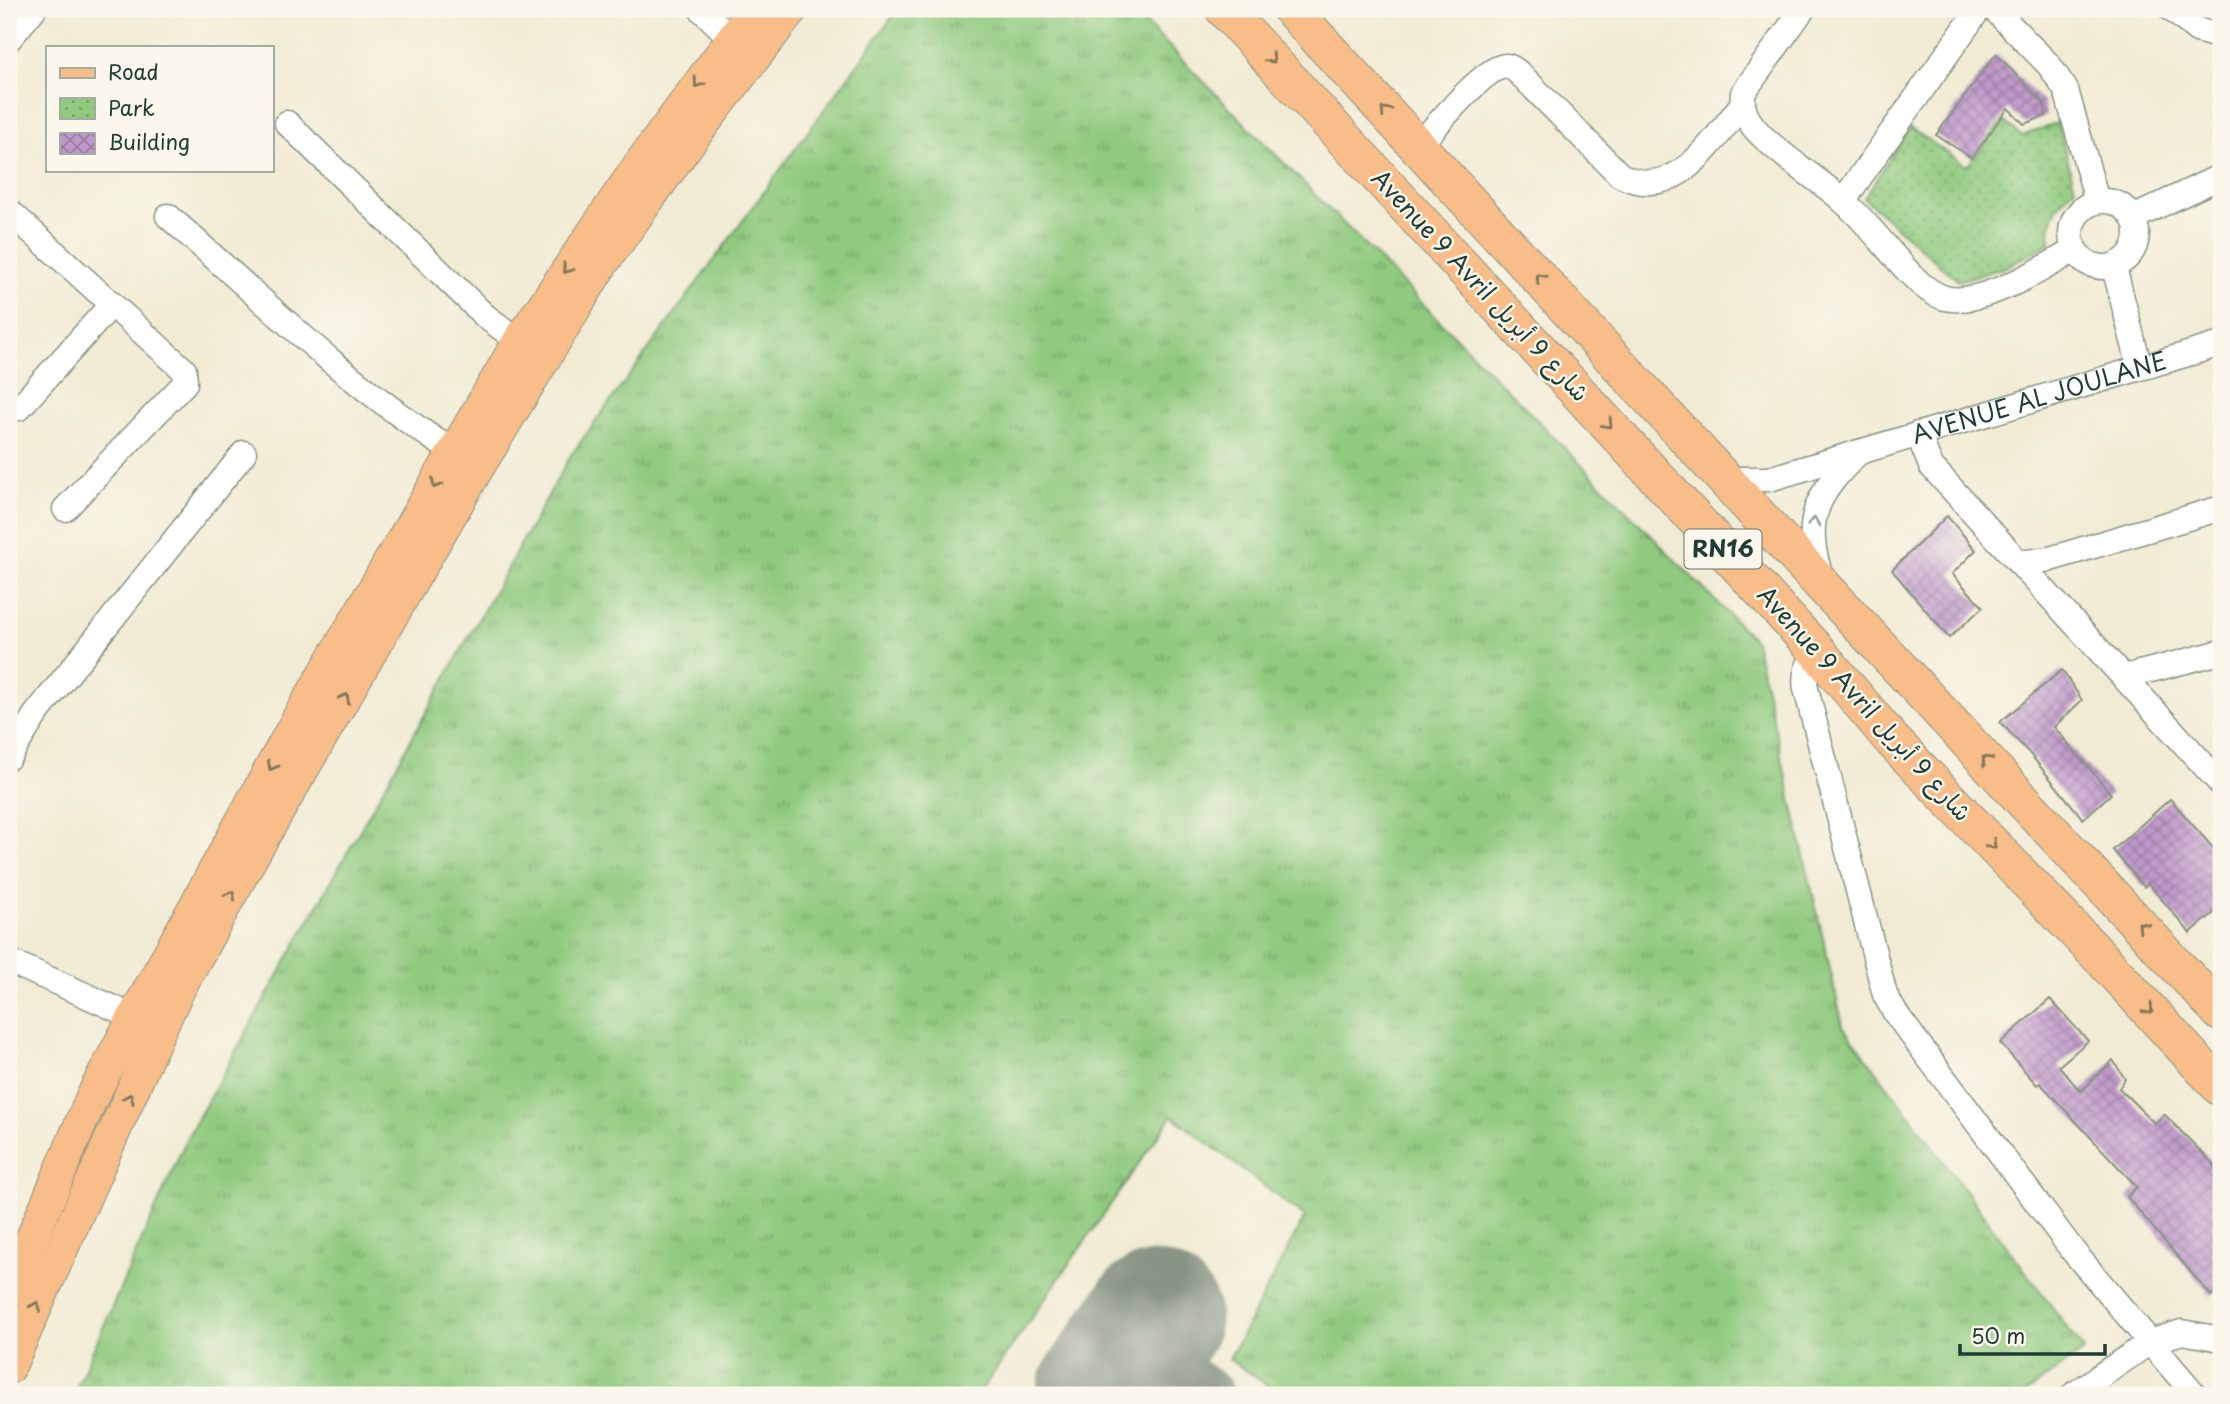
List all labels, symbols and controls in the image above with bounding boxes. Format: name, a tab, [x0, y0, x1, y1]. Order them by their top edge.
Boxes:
legend	[46, 46, 273, 172]
one-way arrow	[1262, 51, 1275, 64]
text: Road	[108, 55, 159, 87]
one-way arrow	[694, 75, 706, 88]
text: Park	[108, 91, 155, 123]
one-way arrow	[1381, 106, 1394, 119]
text: Building	[108, 125, 190, 157]
street label: Avenue 9 Avril شارع 9 أبريل	[1363, 161, 1599, 409]
one-way arrow	[563, 261, 575, 274]
one-way arrow	[1536, 273, 1548, 286]
street label: AVENUE AL JOULANE	[1907, 341, 2171, 451]
one-way arrow	[1599, 416, 1612, 429]
one-way arrow	[431, 476, 444, 489]
one-way arrow	[1806, 516, 1821, 528]
road number: RN16	[1684, 530, 1762, 568]
street label: Avenue 9 Avril شارع 9 أبريل	[1749, 577, 1981, 829]
one-way arrow	[337, 693, 350, 705]
one-way arrow	[1982, 755, 1995, 768]
one-way arrow	[267, 758, 281, 771]
one-way arrow	[1984, 837, 1997, 850]
one-way arrow	[223, 890, 236, 902]
one-way arrow	[2138, 921, 2150, 934]
one-way arrow	[2141, 1002, 2154, 1015]
one-way arrow	[121, 1093, 135, 1105]
one-way arrow	[28, 1301, 42, 1313]
scale bar	[1960, 1313, 2106, 1357]
text: 50 m	[1971, 1319, 2025, 1351]

